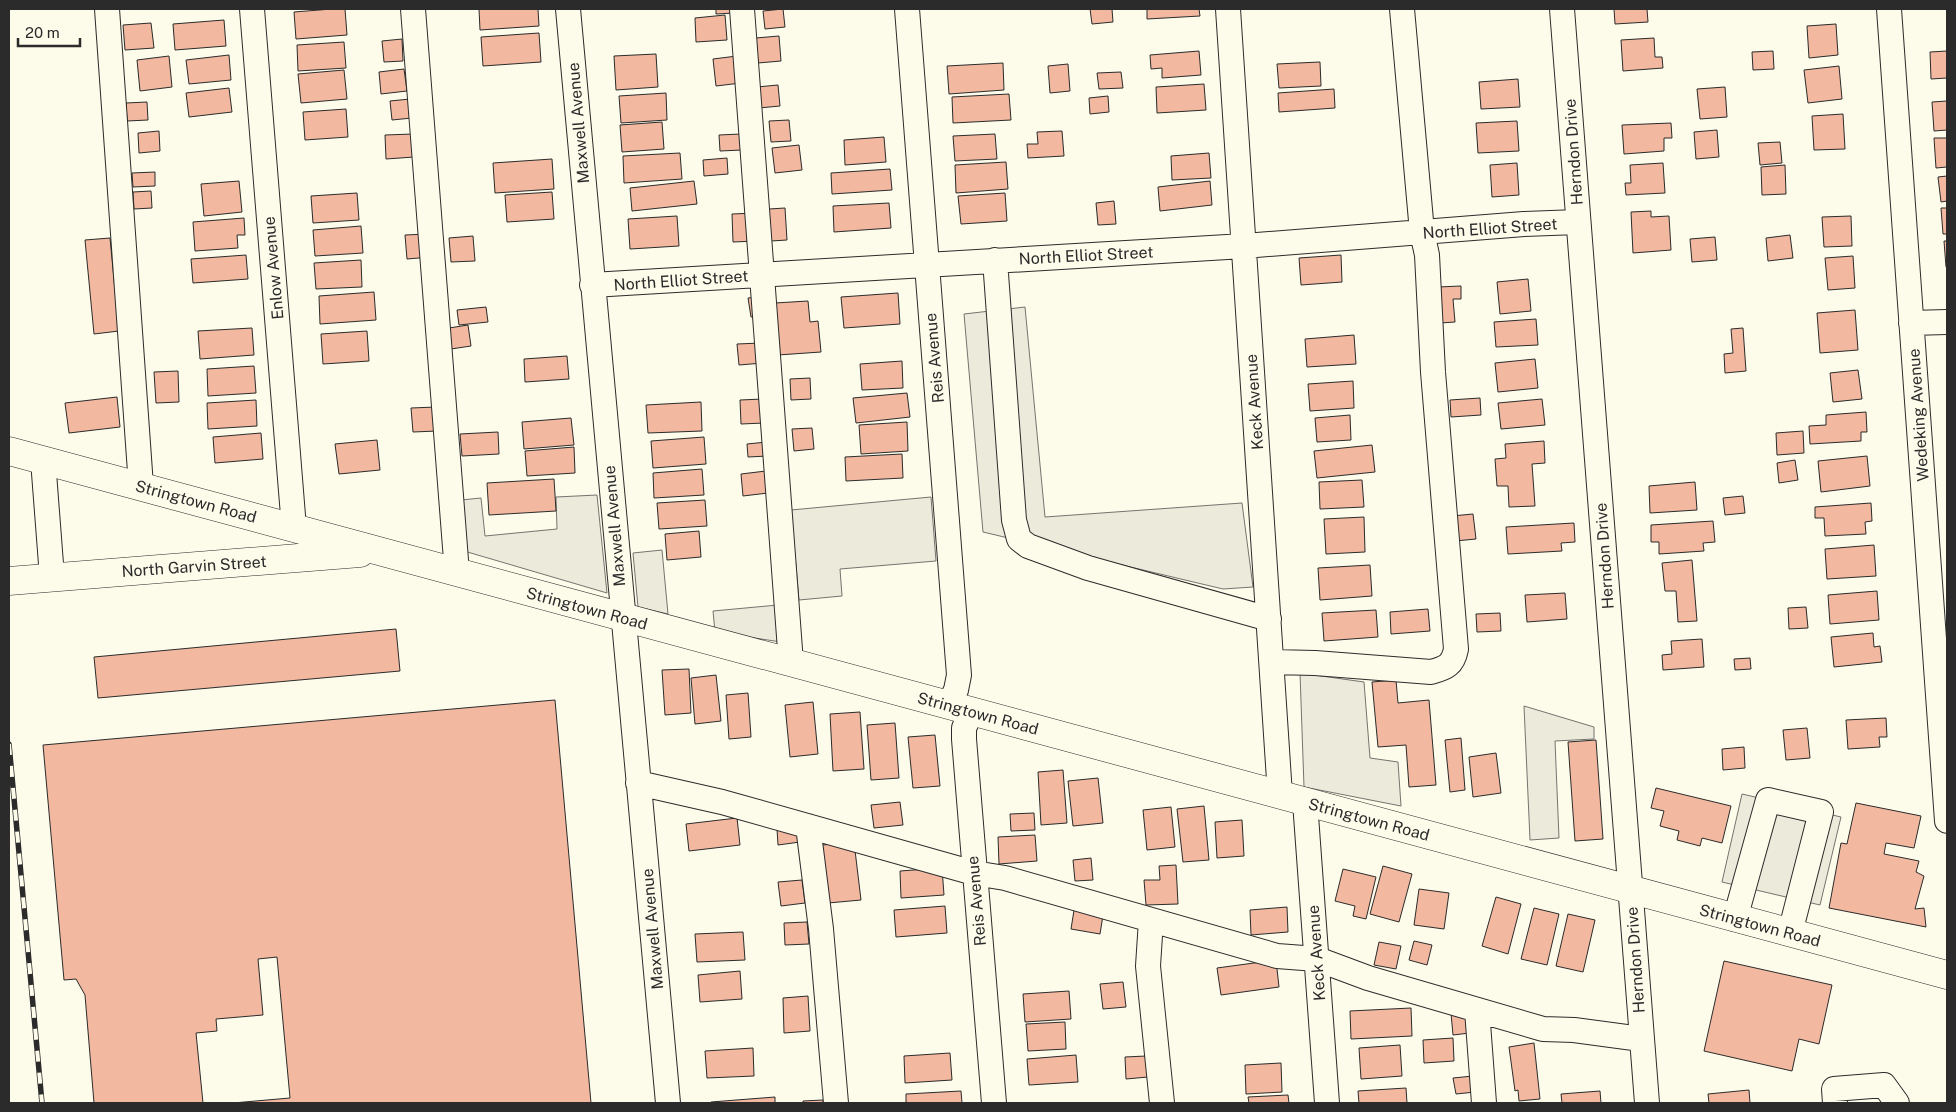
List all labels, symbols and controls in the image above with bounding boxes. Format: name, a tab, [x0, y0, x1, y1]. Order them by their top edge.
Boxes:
scale bar	[18, 15, 80, 47]
text: 20 m	[25, 24, 60, 41]
street label: Maxwell Avenue	[564, 62, 593, 184]
street label: Herndon Drive	[1560, 98, 1587, 206]
street label: North Elliot Street	[1422, 214, 1558, 243]
street label: Enlow Avenue	[260, 216, 287, 320]
street label: North Elliot Street	[1018, 242, 1154, 269]
street label: North Elliot Street	[613, 266, 749, 295]
street label: Reis Avenue	[921, 312, 948, 404]
street label: Wedeking Avenue	[1904, 348, 1933, 482]
street label: Keck Avenue	[1242, 353, 1267, 450]
street label: Maxwell Avenue	[600, 465, 629, 587]
street label: Stringtown Road	[133, 476, 259, 527]
street label: Herndon Drive	[1591, 502, 1618, 610]
street label: North Garvin Street	[121, 552, 267, 581]
street label: Stringtown Road	[524, 583, 650, 634]
street label: Stringtown Road	[915, 688, 1041, 739]
street label: Stringtown Road	[1306, 794, 1432, 845]
street label: Reis Avenue	[963, 855, 990, 947]
street label: Maxwell Avenue	[638, 868, 667, 990]
street label: Stringtown Road	[1697, 900, 1823, 951]
street label: Keck Avenue	[1304, 904, 1329, 1001]
street label: Herndon Drive	[1622, 906, 1649, 1014]

